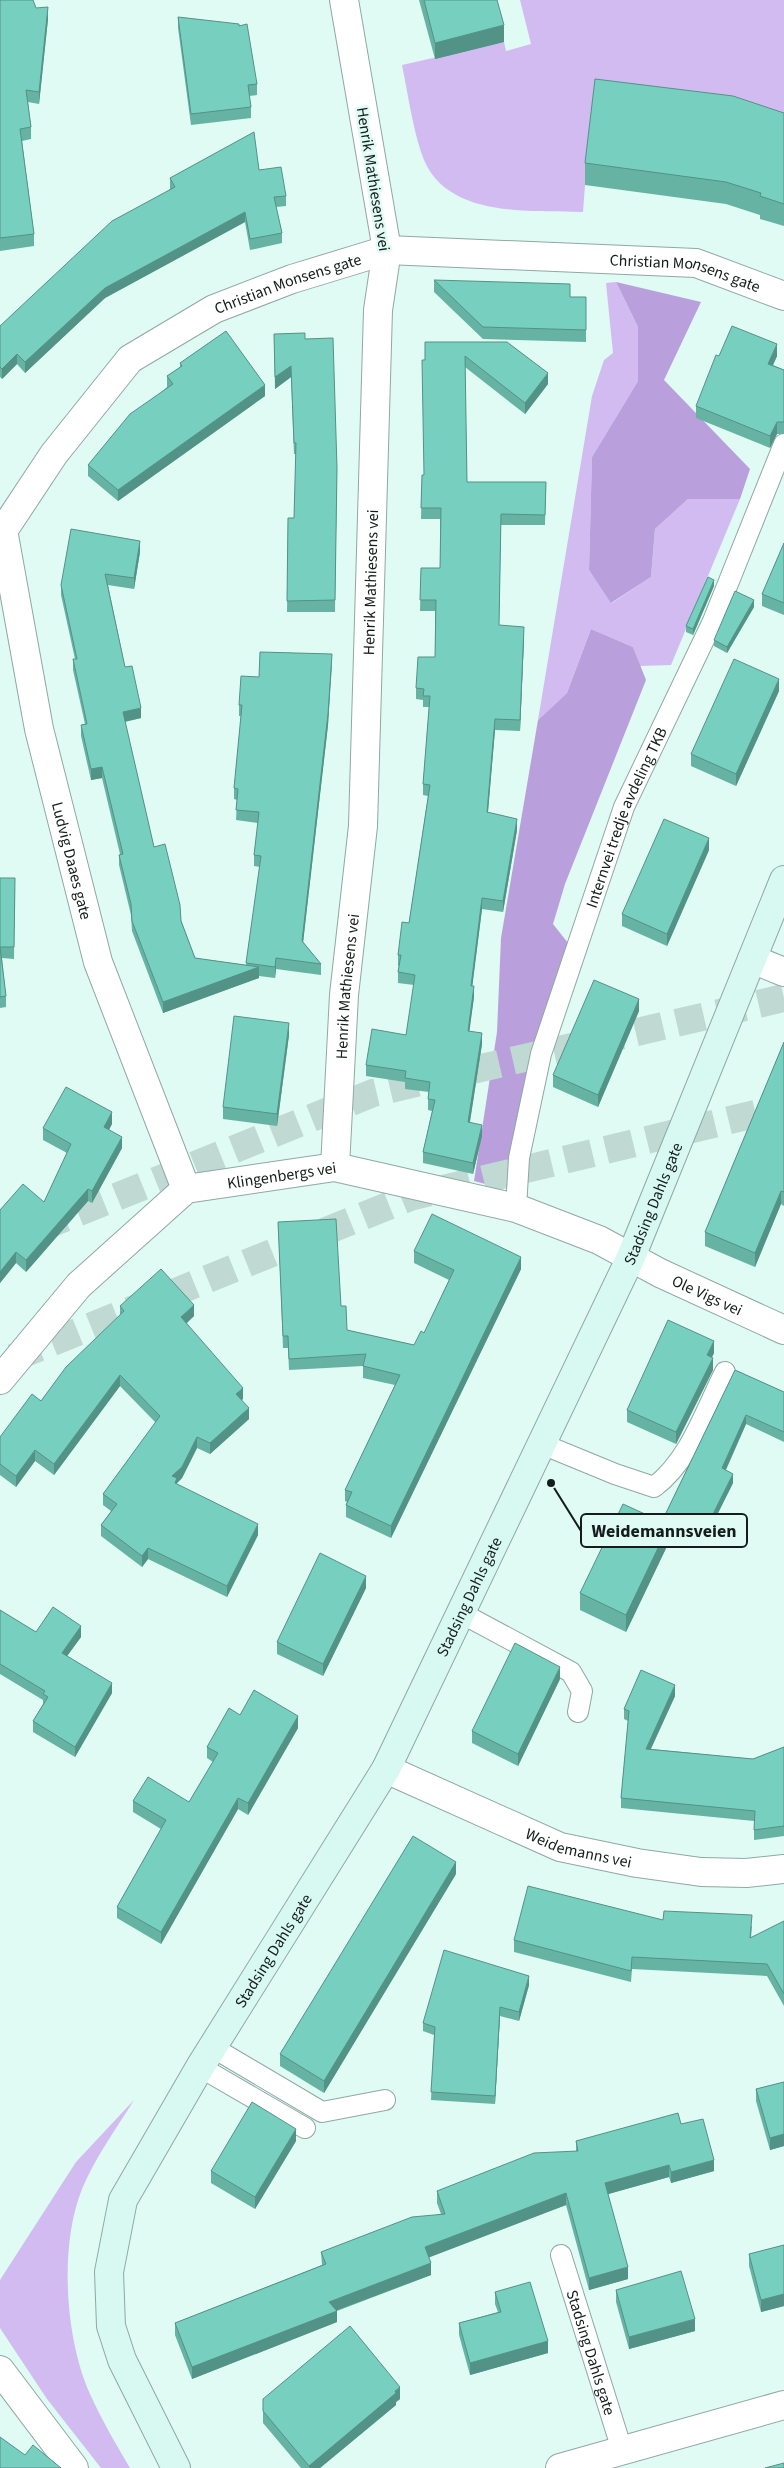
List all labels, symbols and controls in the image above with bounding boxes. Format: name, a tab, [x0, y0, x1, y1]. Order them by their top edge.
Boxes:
street label: Henrik Mathiesens vei	[351, 105, 395, 253]
street label: Christian Monsens gate	[211, 249, 364, 320]
street label: Christian Monsens gate	[609, 249, 763, 298]
street label: Henrik Mathiesens vei	[358, 509, 384, 656]
street label: Internvei tredje avdeling TKB	[581, 724, 673, 911]
street label: Ludvig Daaes gate	[46, 800, 97, 922]
street label: Henrik Mathiesens vei	[331, 913, 365, 1060]
street label: Stadsing Dahls gate	[619, 1139, 688, 1269]
street label: Klingenbergs vei	[226, 1157, 338, 1195]
street label: Ole Vigs vei	[668, 1270, 746, 1321]
callout: Weidemannsveien	[581, 1514, 747, 1547]
text: Weidemannsveien	[591, 1519, 737, 1544]
street label: Stadsing Dahls gate	[431, 1533, 508, 1661]
street label: Weidemanns vei	[522, 1823, 634, 1874]
street label: Stadsing Dahls gate	[230, 1890, 318, 2012]
street label: Stadsing Dahls gate	[561, 2287, 620, 2418]

